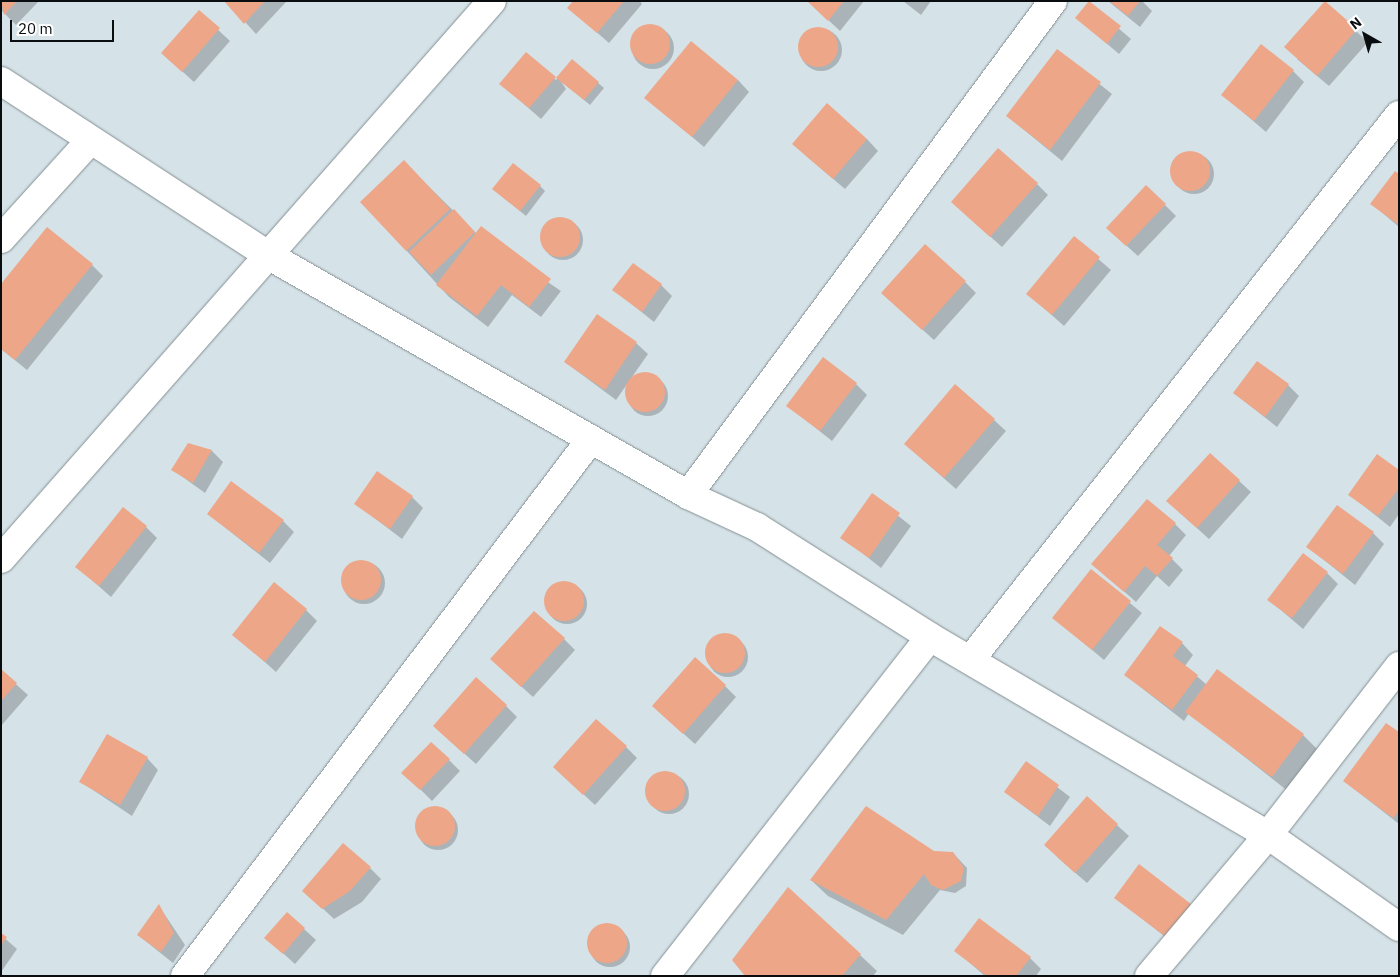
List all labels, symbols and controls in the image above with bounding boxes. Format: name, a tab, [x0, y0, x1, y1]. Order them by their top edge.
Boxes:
scale bar	[12, 10, 116, 42]
north arrow	[1340, 10, 1390, 60]
text: N	[1346, 13, 1365, 33]
text: 20 m	[18, 19, 53, 38]

